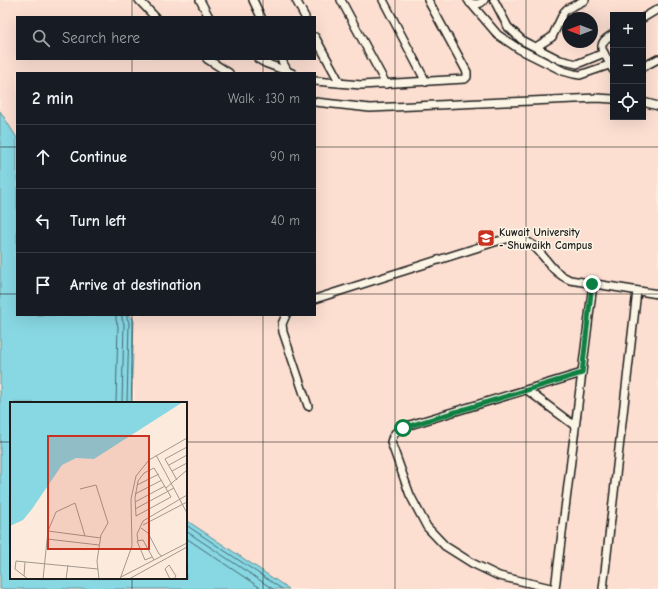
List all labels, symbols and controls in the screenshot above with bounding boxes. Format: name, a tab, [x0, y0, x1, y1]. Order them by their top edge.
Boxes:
north arrow	[562, 12, 598, 48]
map controls	[610, 12, 646, 120]
button: +	[610, 12, 646, 48]
search box	[16, 16, 316, 60]
icon: search	[30, 27, 52, 49]
text: Search here	[62, 29, 140, 47]
button: −	[610, 48, 646, 84]
button: locate	[610, 84, 646, 120]
text: 2 min	[32, 89, 73, 108]
text: Walk · 130 m	[228, 91, 300, 106]
icon: ahead	[32, 146, 54, 168]
text: Continue	[70, 148, 127, 166]
text: 90 m	[270, 149, 300, 164]
icon: left	[32, 210, 54, 232]
text: Turn left	[70, 212, 126, 230]
text: 40 m	[271, 213, 300, 228]
place label: Kuwait University - Shuwaikh Campus	[499, 226, 592, 252]
school or university icon: Kuwait University - Shuwaikh Campus	[476, 228, 496, 248]
icon: arrive	[32, 274, 54, 296]
route end	[583, 275, 601, 293]
text: Arrive at destination	[70, 276, 201, 294]
inset map	[10, 402, 187, 579]
route start	[394, 419, 412, 437]

